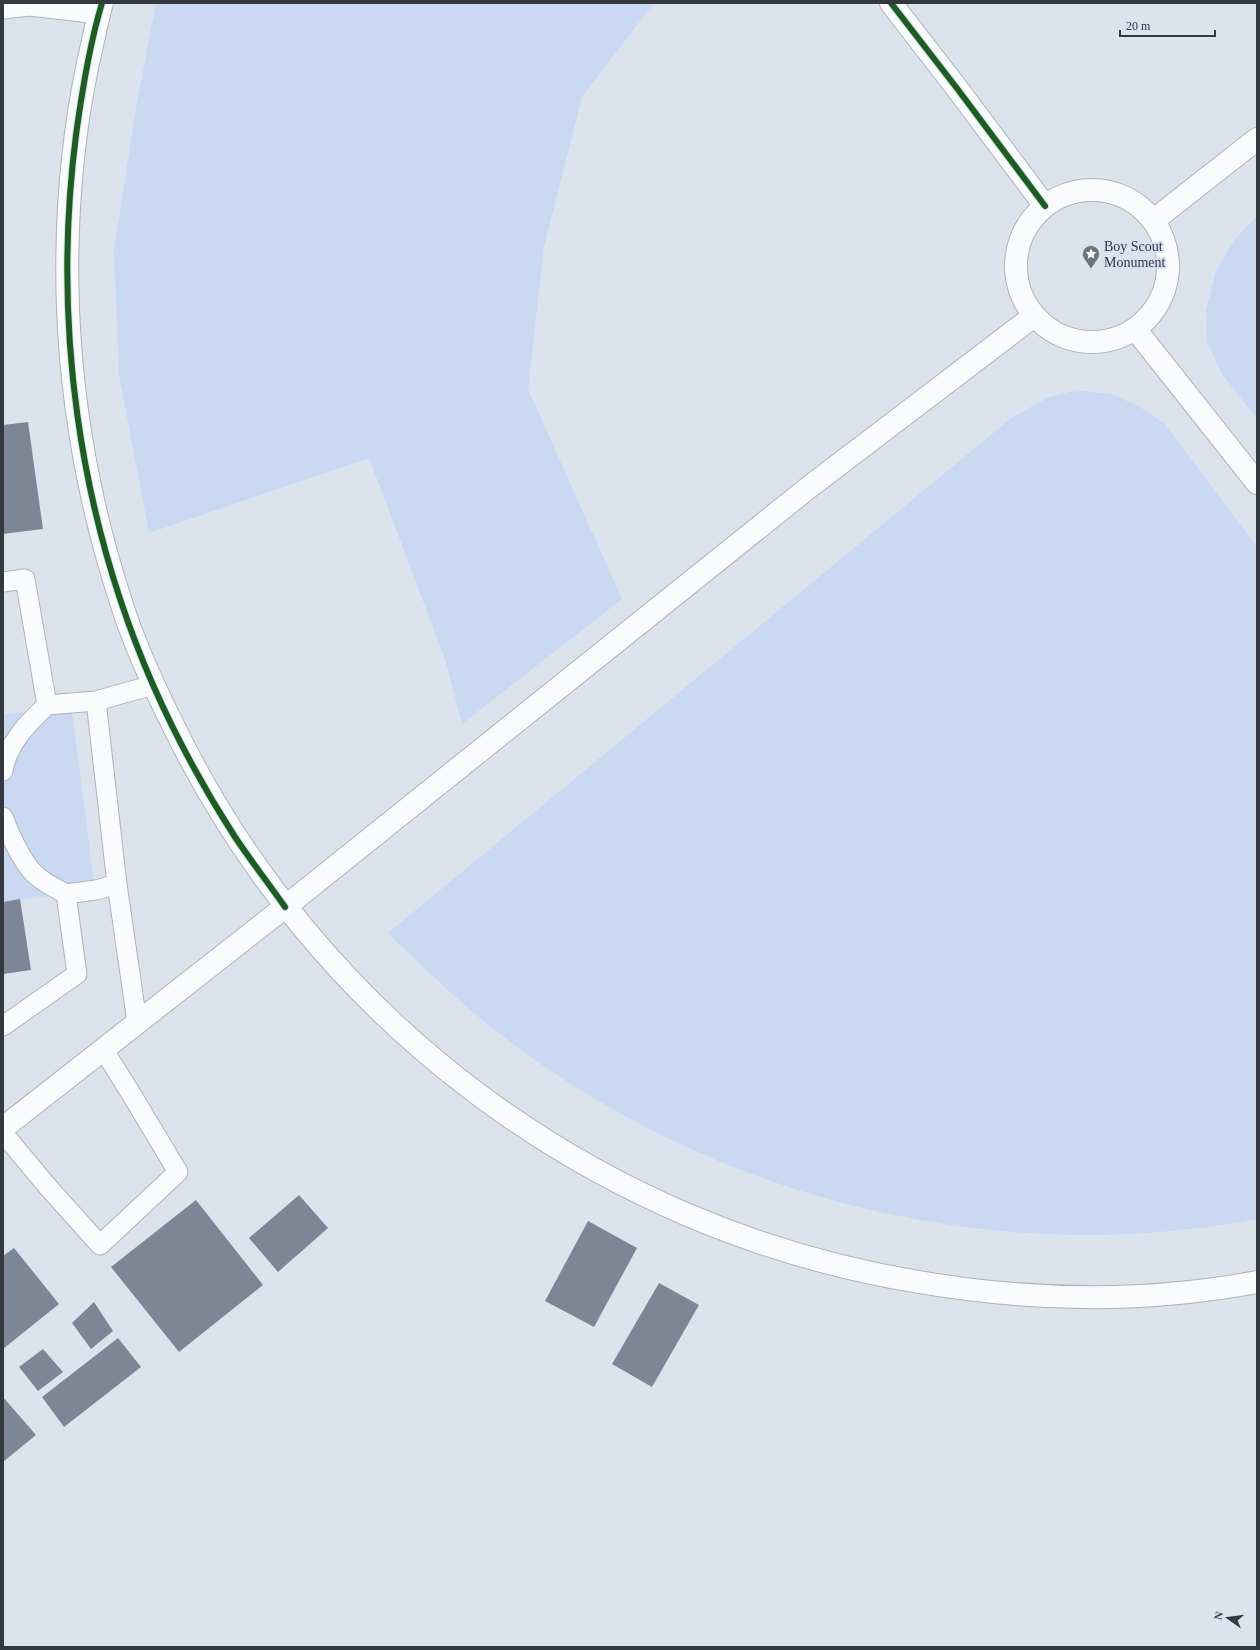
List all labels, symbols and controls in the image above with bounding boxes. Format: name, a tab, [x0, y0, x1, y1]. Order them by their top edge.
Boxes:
scale bar	[1120, 12, 1215, 38]
text: 20 m	[1126, 19, 1151, 33]
place label: Boy Scout Monument	[1104, 239, 1166, 270]
place icon: Boy Scout Monument	[1081, 244, 1101, 269]
north arrow	[1208, 1598, 1248, 1638]
text: N	[1212, 1610, 1225, 1621]

